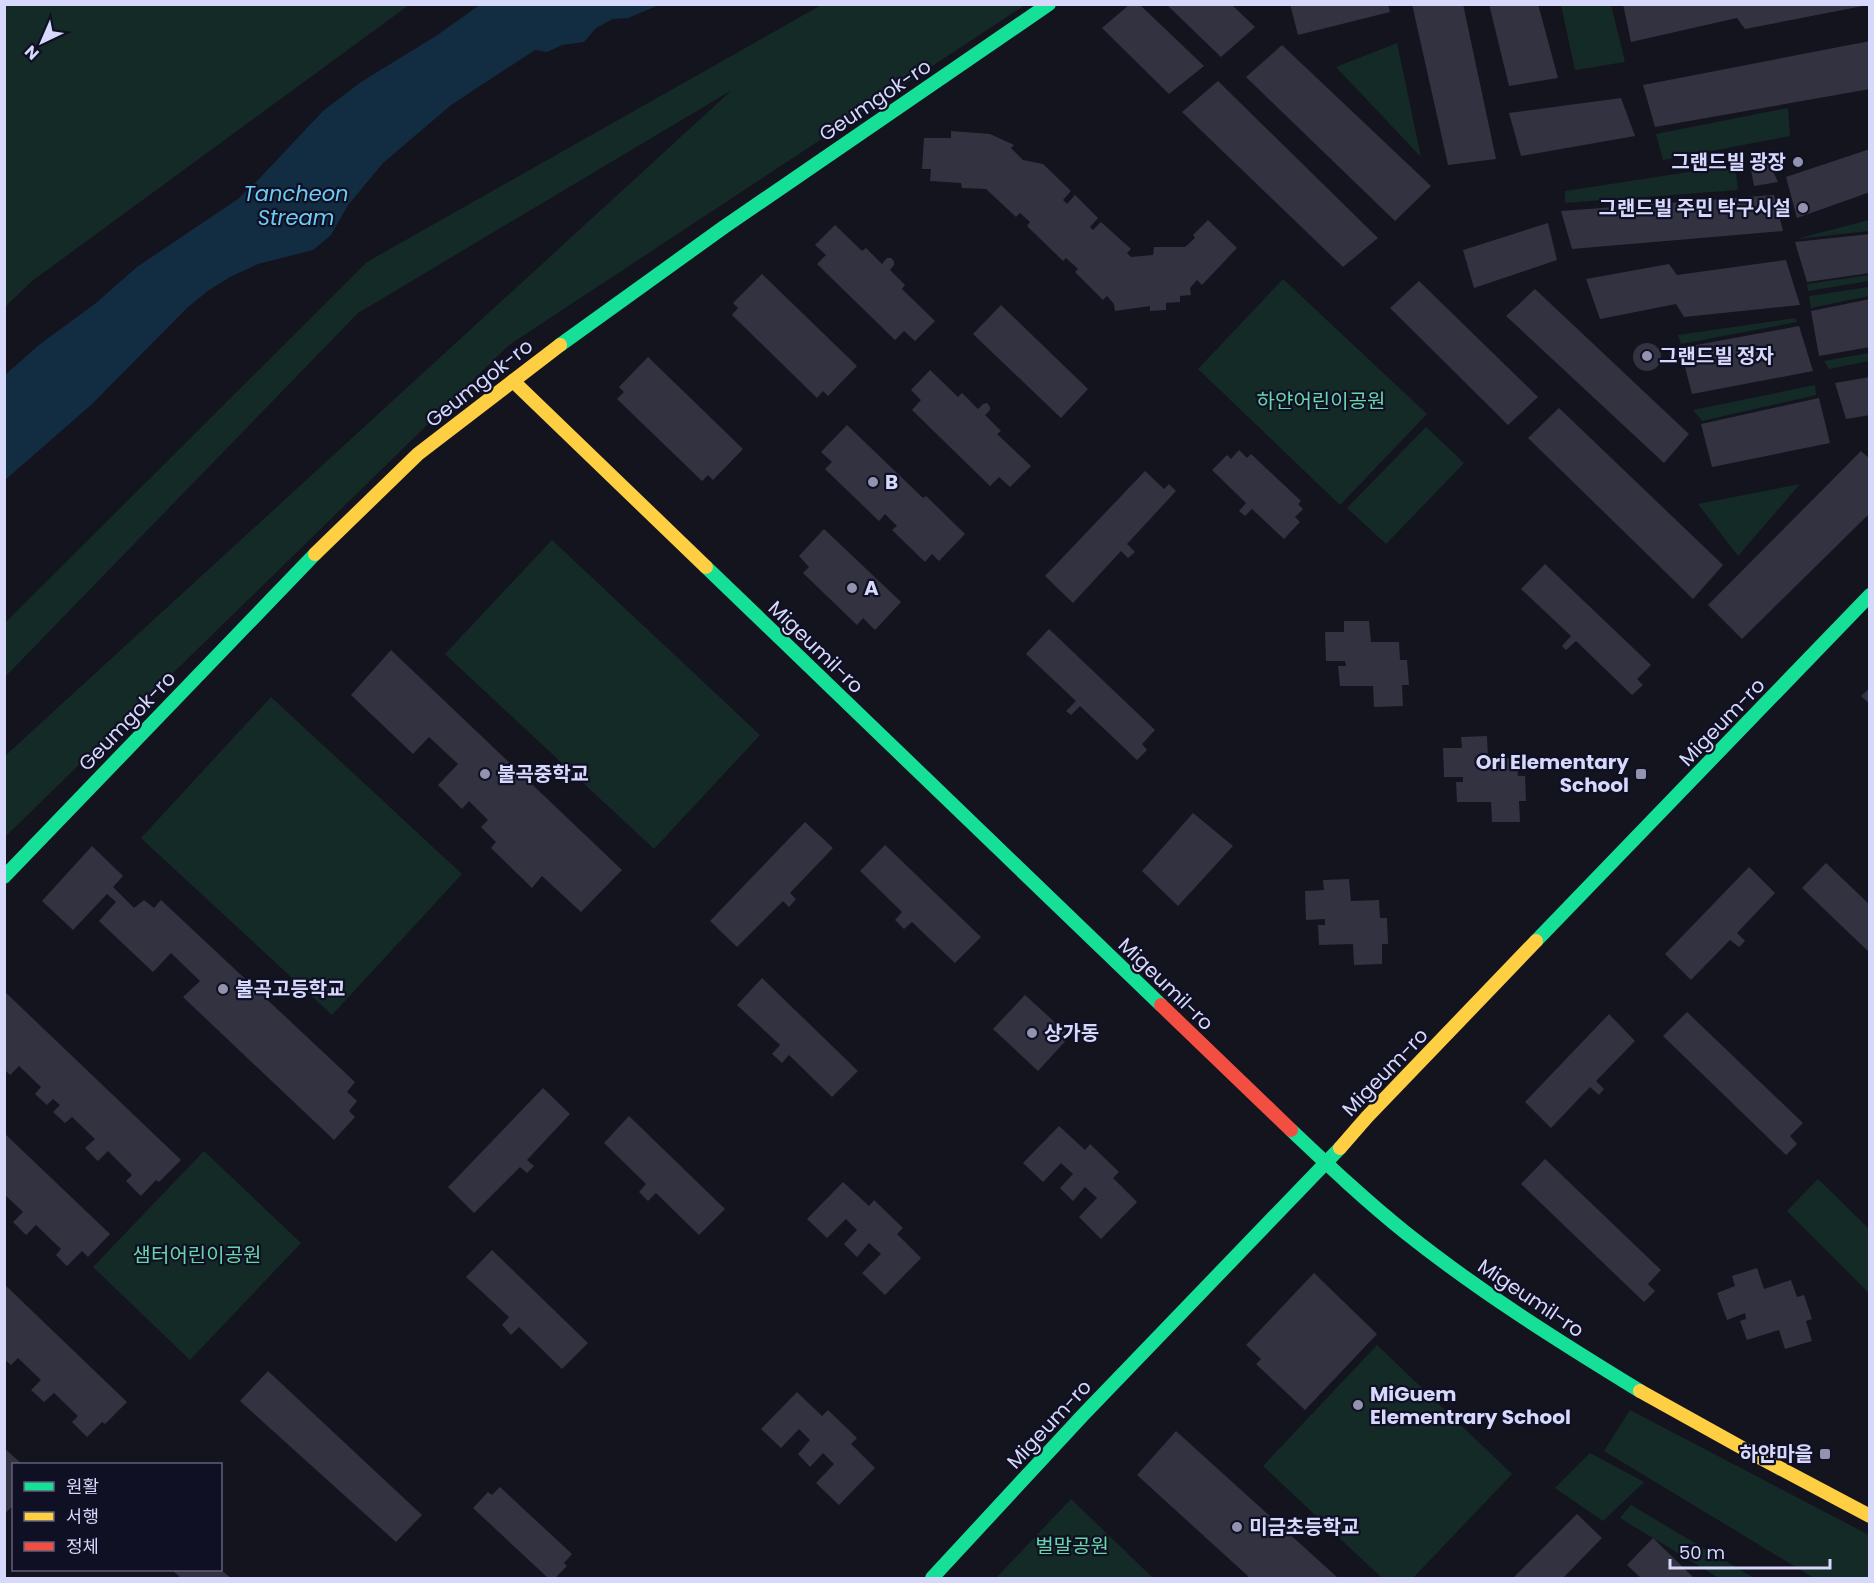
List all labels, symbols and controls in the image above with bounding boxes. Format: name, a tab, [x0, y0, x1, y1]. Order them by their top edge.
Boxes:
north arrow	[12, 12, 72, 72]
text: N	[20, 40, 44, 65]
street label: Geumgok-ro	[814, 52, 936, 148]
place label: 그랜드빌 광장	[1671, 148, 1786, 176]
marker: 그랜드빌 광장	[1791, 155, 1805, 169]
water label: Tancheon Stream	[243, 179, 349, 232]
place label: 그랜드빌 주민 탁구시설	[1599, 194, 1791, 222]
marker: 그랜드빌 주민 탁구시설	[1796, 201, 1810, 215]
street label: Geumgok-ro	[419, 332, 539, 434]
place label: 그랜드빌 정자	[1659, 342, 1774, 370]
marker: 그랜드빌 정자	[1640, 349, 1654, 363]
park label: 하얀어린이공원	[1257, 387, 1385, 415]
place label: B	[885, 468, 898, 496]
marker: B	[866, 475, 880, 489]
place label: A	[864, 574, 879, 602]
marker: A	[845, 581, 859, 595]
street label: Migeumil-ro	[762, 594, 870, 700]
street label: Geumgok-ro	[72, 665, 182, 777]
street label: Migeum-ro	[1673, 672, 1771, 772]
place label: Ori Elementary School	[1476, 748, 1629, 799]
place label: 불곡중학교	[497, 760, 589, 788]
marker: 불곡중학교	[478, 767, 492, 781]
marker: Ori Elementary School	[1634, 767, 1648, 781]
street label: Migeumil-ro	[1112, 931, 1220, 1037]
place label: 불곡고등학교	[235, 975, 345, 1003]
marker: 불곡고등학교	[216, 982, 230, 996]
place label: 상가동	[1044, 1019, 1099, 1047]
street label: Migeum-ro	[1336, 1022, 1434, 1122]
marker: 상가동	[1025, 1026, 1039, 1040]
park label: 샘터어린이공원	[133, 1241, 261, 1269]
street label: Migeumil-ro	[1472, 1252, 1590, 1344]
street label: Migeum-ro	[1000, 1373, 1098, 1475]
place label: MiGuem Elementrary School	[1370, 1380, 1571, 1431]
marker: MiGuem Elementrary School	[1351, 1398, 1365, 1412]
place label: 하얀마을	[1739, 1440, 1813, 1468]
marker: 하얀마을	[1818, 1447, 1832, 1461]
legend	[12, 1463, 222, 1571]
text: 원활	[66, 1474, 99, 1499]
text: 서행	[66, 1504, 99, 1529]
place label: 미금초등학교	[1249, 1513, 1359, 1541]
marker: 미금초등학교	[1230, 1520, 1244, 1534]
park label: 벌말공원	[1035, 1532, 1109, 1560]
scale bar	[1670, 1532, 1830, 1570]
text: 정체	[66, 1534, 99, 1559]
text: 50 m	[1679, 1540, 1725, 1565]

